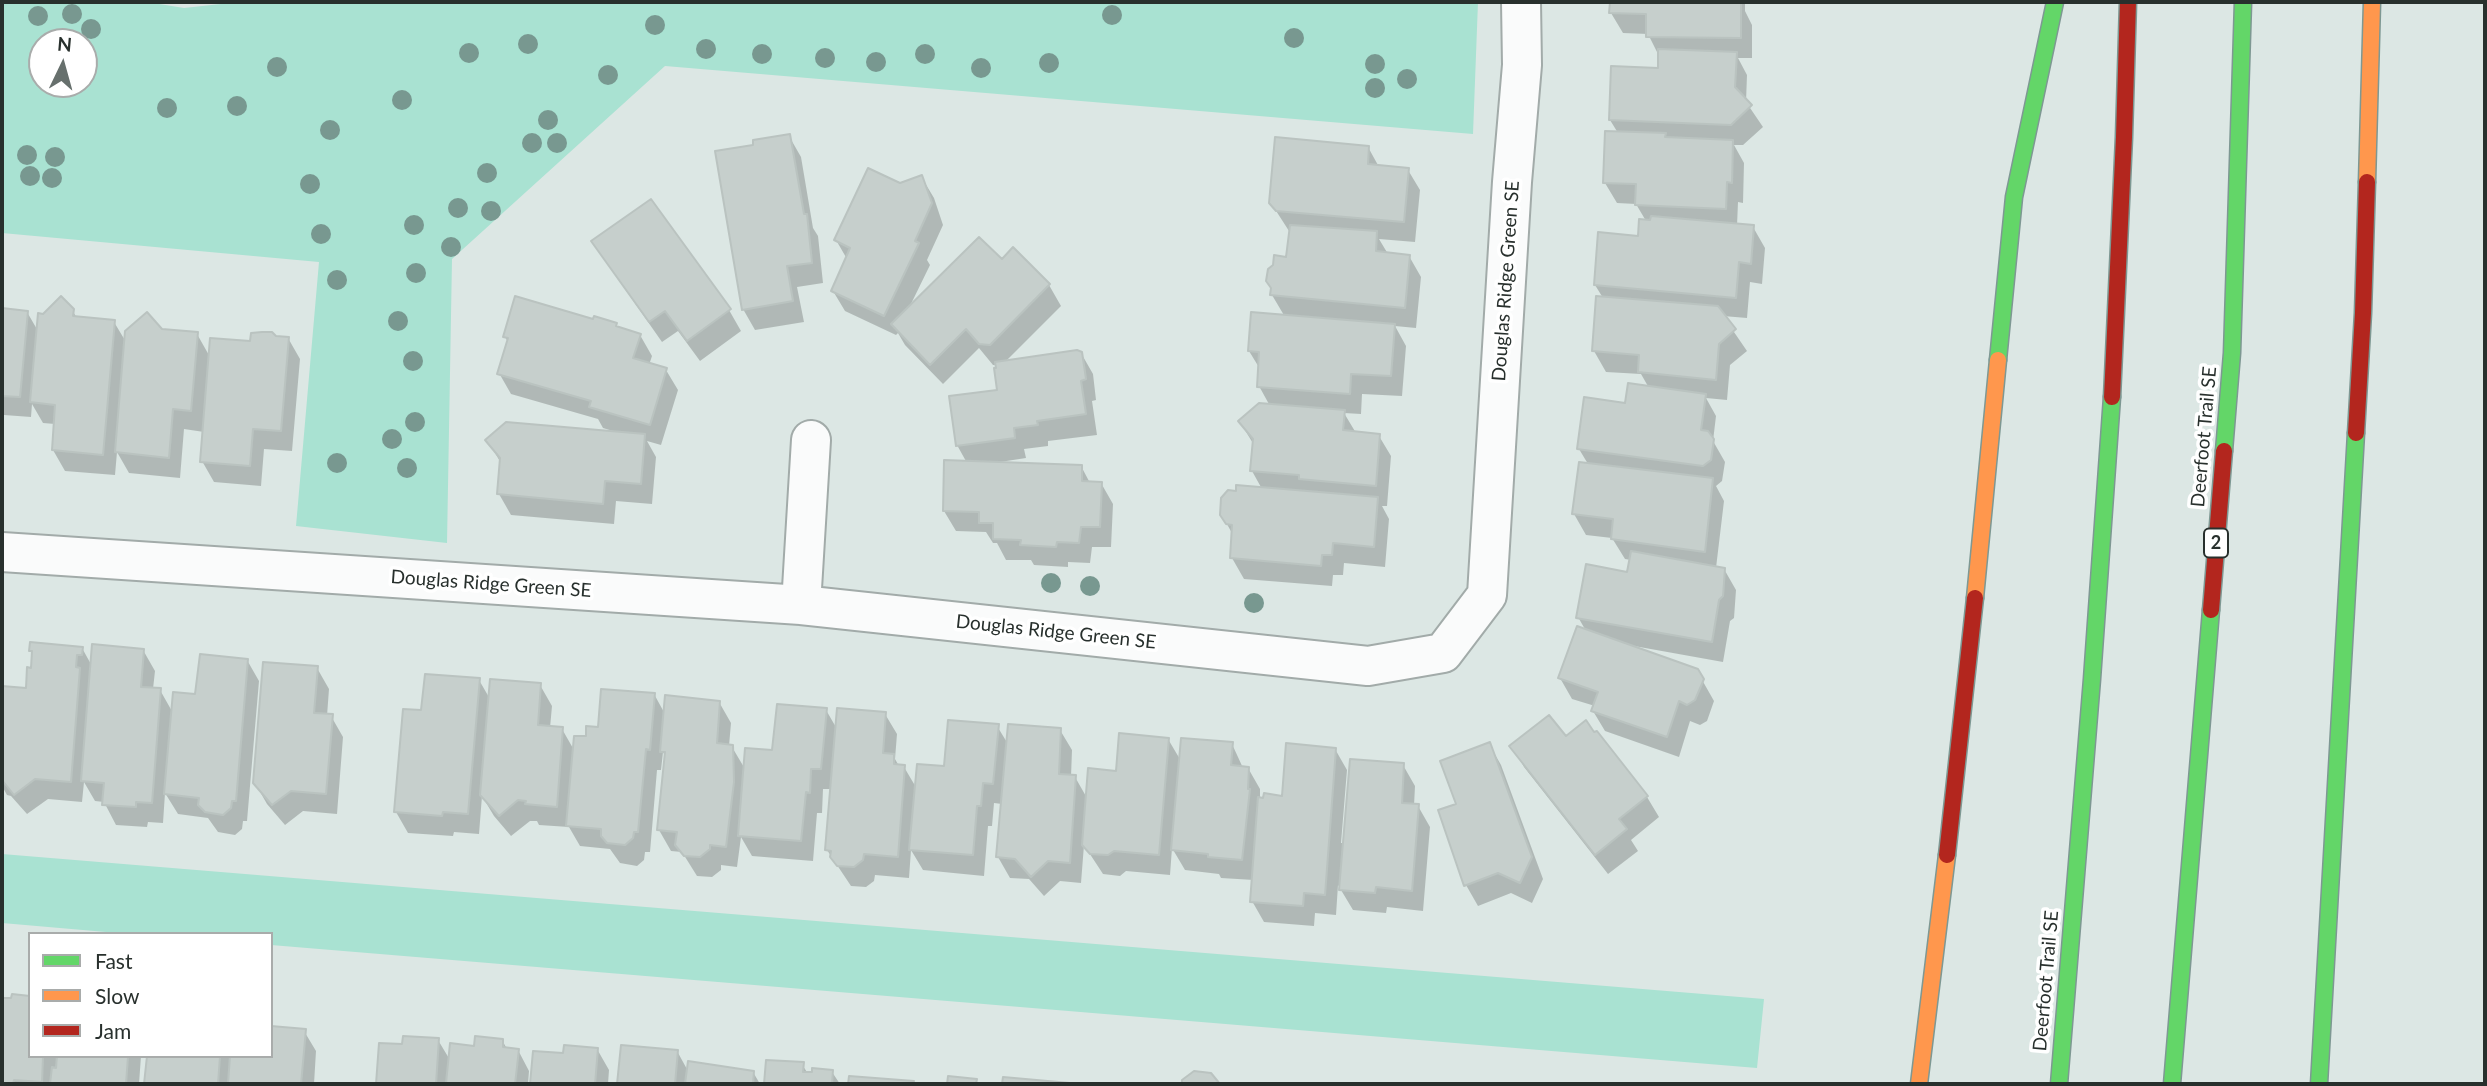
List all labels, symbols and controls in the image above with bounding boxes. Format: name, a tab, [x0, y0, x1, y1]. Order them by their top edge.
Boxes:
north arrow	[28, 28, 98, 98]
text: N	[56, 31, 73, 56]
street label: Douglas Ridge Green SE	[1488, 180, 1524, 382]
street label: Deerfoot Trail SE	[2186, 366, 2222, 508]
road number: 2	[2204, 528, 2228, 558]
street label: Douglas Ridge Green SE	[390, 566, 592, 602]
street label: Douglas Ridge Green SE	[955, 610, 1157, 654]
street label: Deerfoot Trail SE	[2028, 910, 2064, 1052]
legend	[28, 932, 273, 1058]
text: Fast	[95, 948, 132, 973]
text: Slow	[95, 983, 139, 1008]
text: Jam	[95, 1018, 131, 1043]

